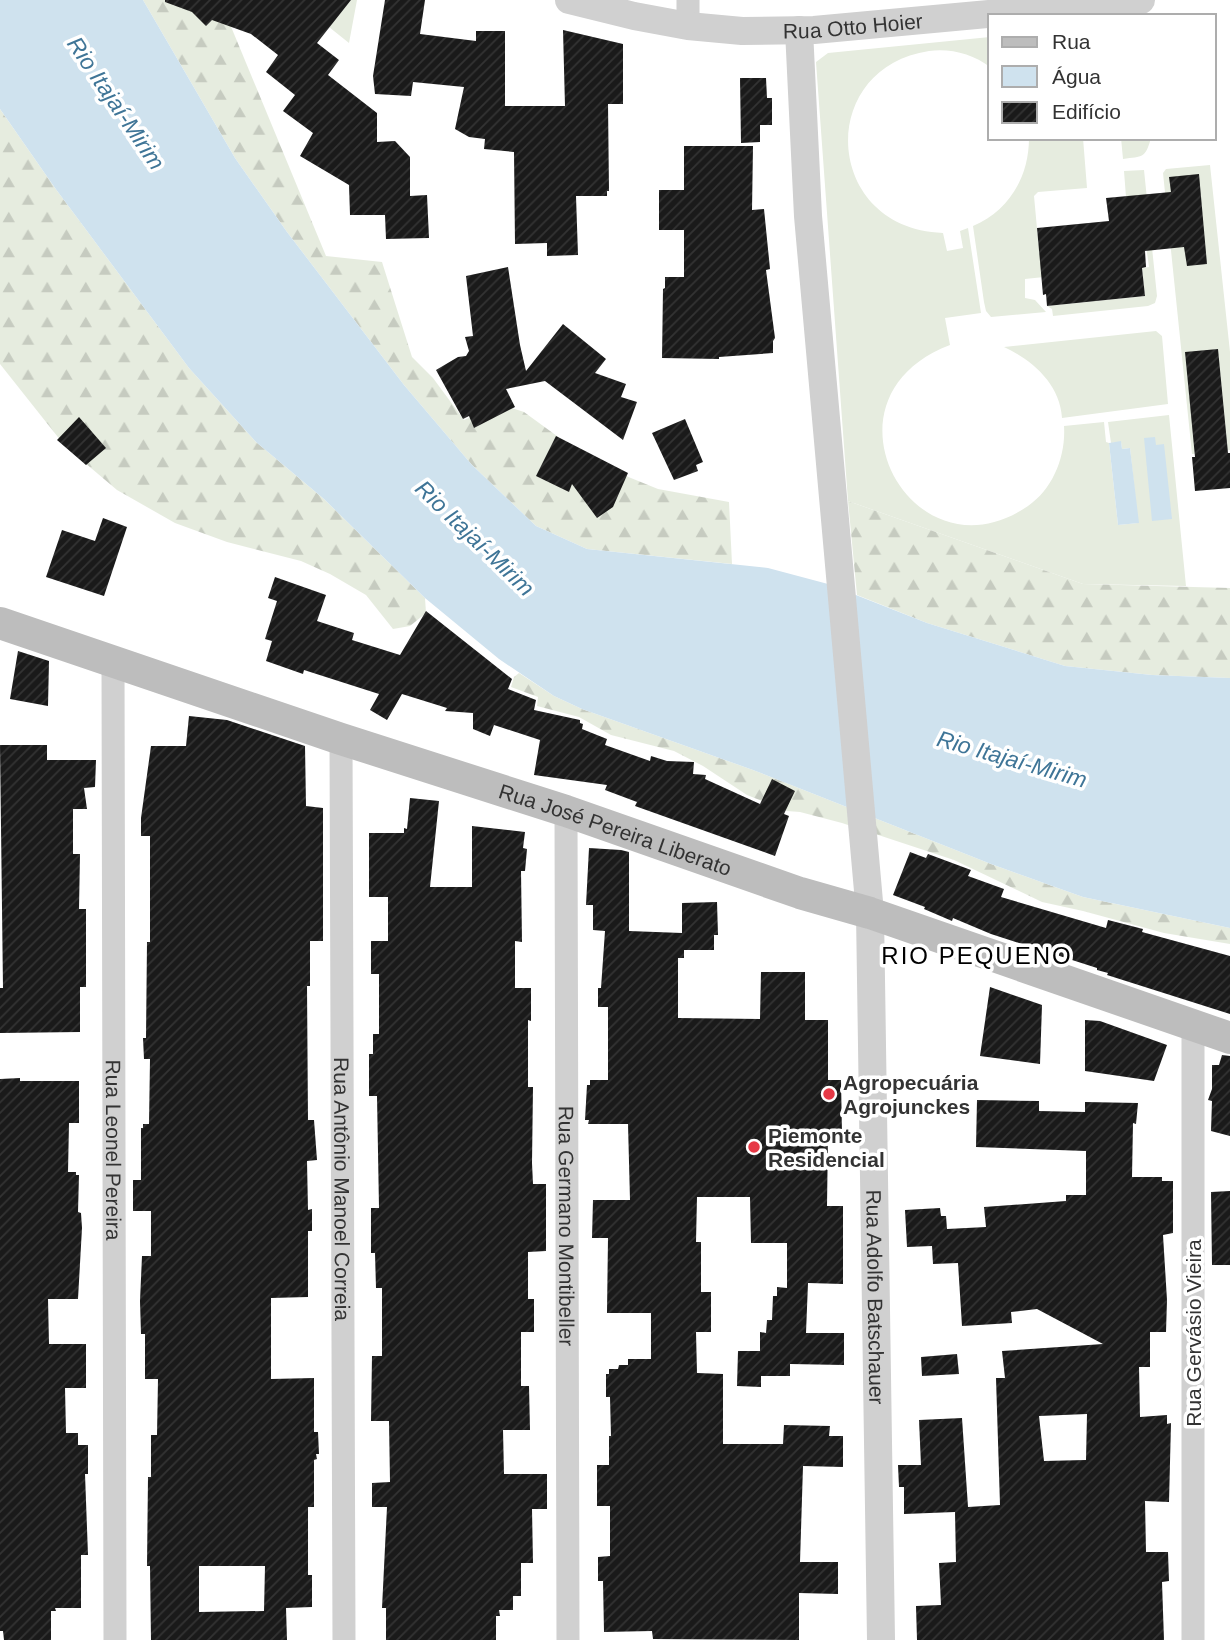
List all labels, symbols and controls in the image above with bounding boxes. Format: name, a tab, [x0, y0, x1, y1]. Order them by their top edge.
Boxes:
street label: Rua Otto Hoier	[783, 9, 924, 42]
legend	[988, 14, 1216, 140]
text: Rua	[1052, 30, 1091, 53]
water label: Rio Itajaí-Mirim	[62, 32, 170, 174]
text: Água	[1052, 65, 1101, 88]
text: Edifício	[1052, 100, 1121, 123]
water label: Rio Itajaí-Mirim	[410, 475, 540, 601]
water label: Rio Itajaí-Mirim	[934, 725, 1090, 793]
street label: Rua José Pereira Liberato	[496, 779, 735, 880]
district label: RIO PEQUENO	[881, 942, 1073, 969]
street label: Rua Antônio Manoel Correia	[331, 1057, 354, 1321]
street label: Rua Leonel Pereira	[102, 1059, 126, 1241]
place label: Agropecuária Agrojunckes	[843, 1071, 979, 1118]
marker: Agropecuária Agrojunckes	[821, 1086, 837, 1102]
street label: Rua Germano Montibeller	[555, 1106, 579, 1346]
place label: Piemonte Residencial	[768, 1124, 885, 1171]
marker: Piemonte Residencial	[746, 1139, 762, 1155]
street label: Rua Adolfo Batschauer	[863, 1189, 889, 1405]
street label: Rua Gervásio Vieira	[1182, 1239, 1205, 1427]

